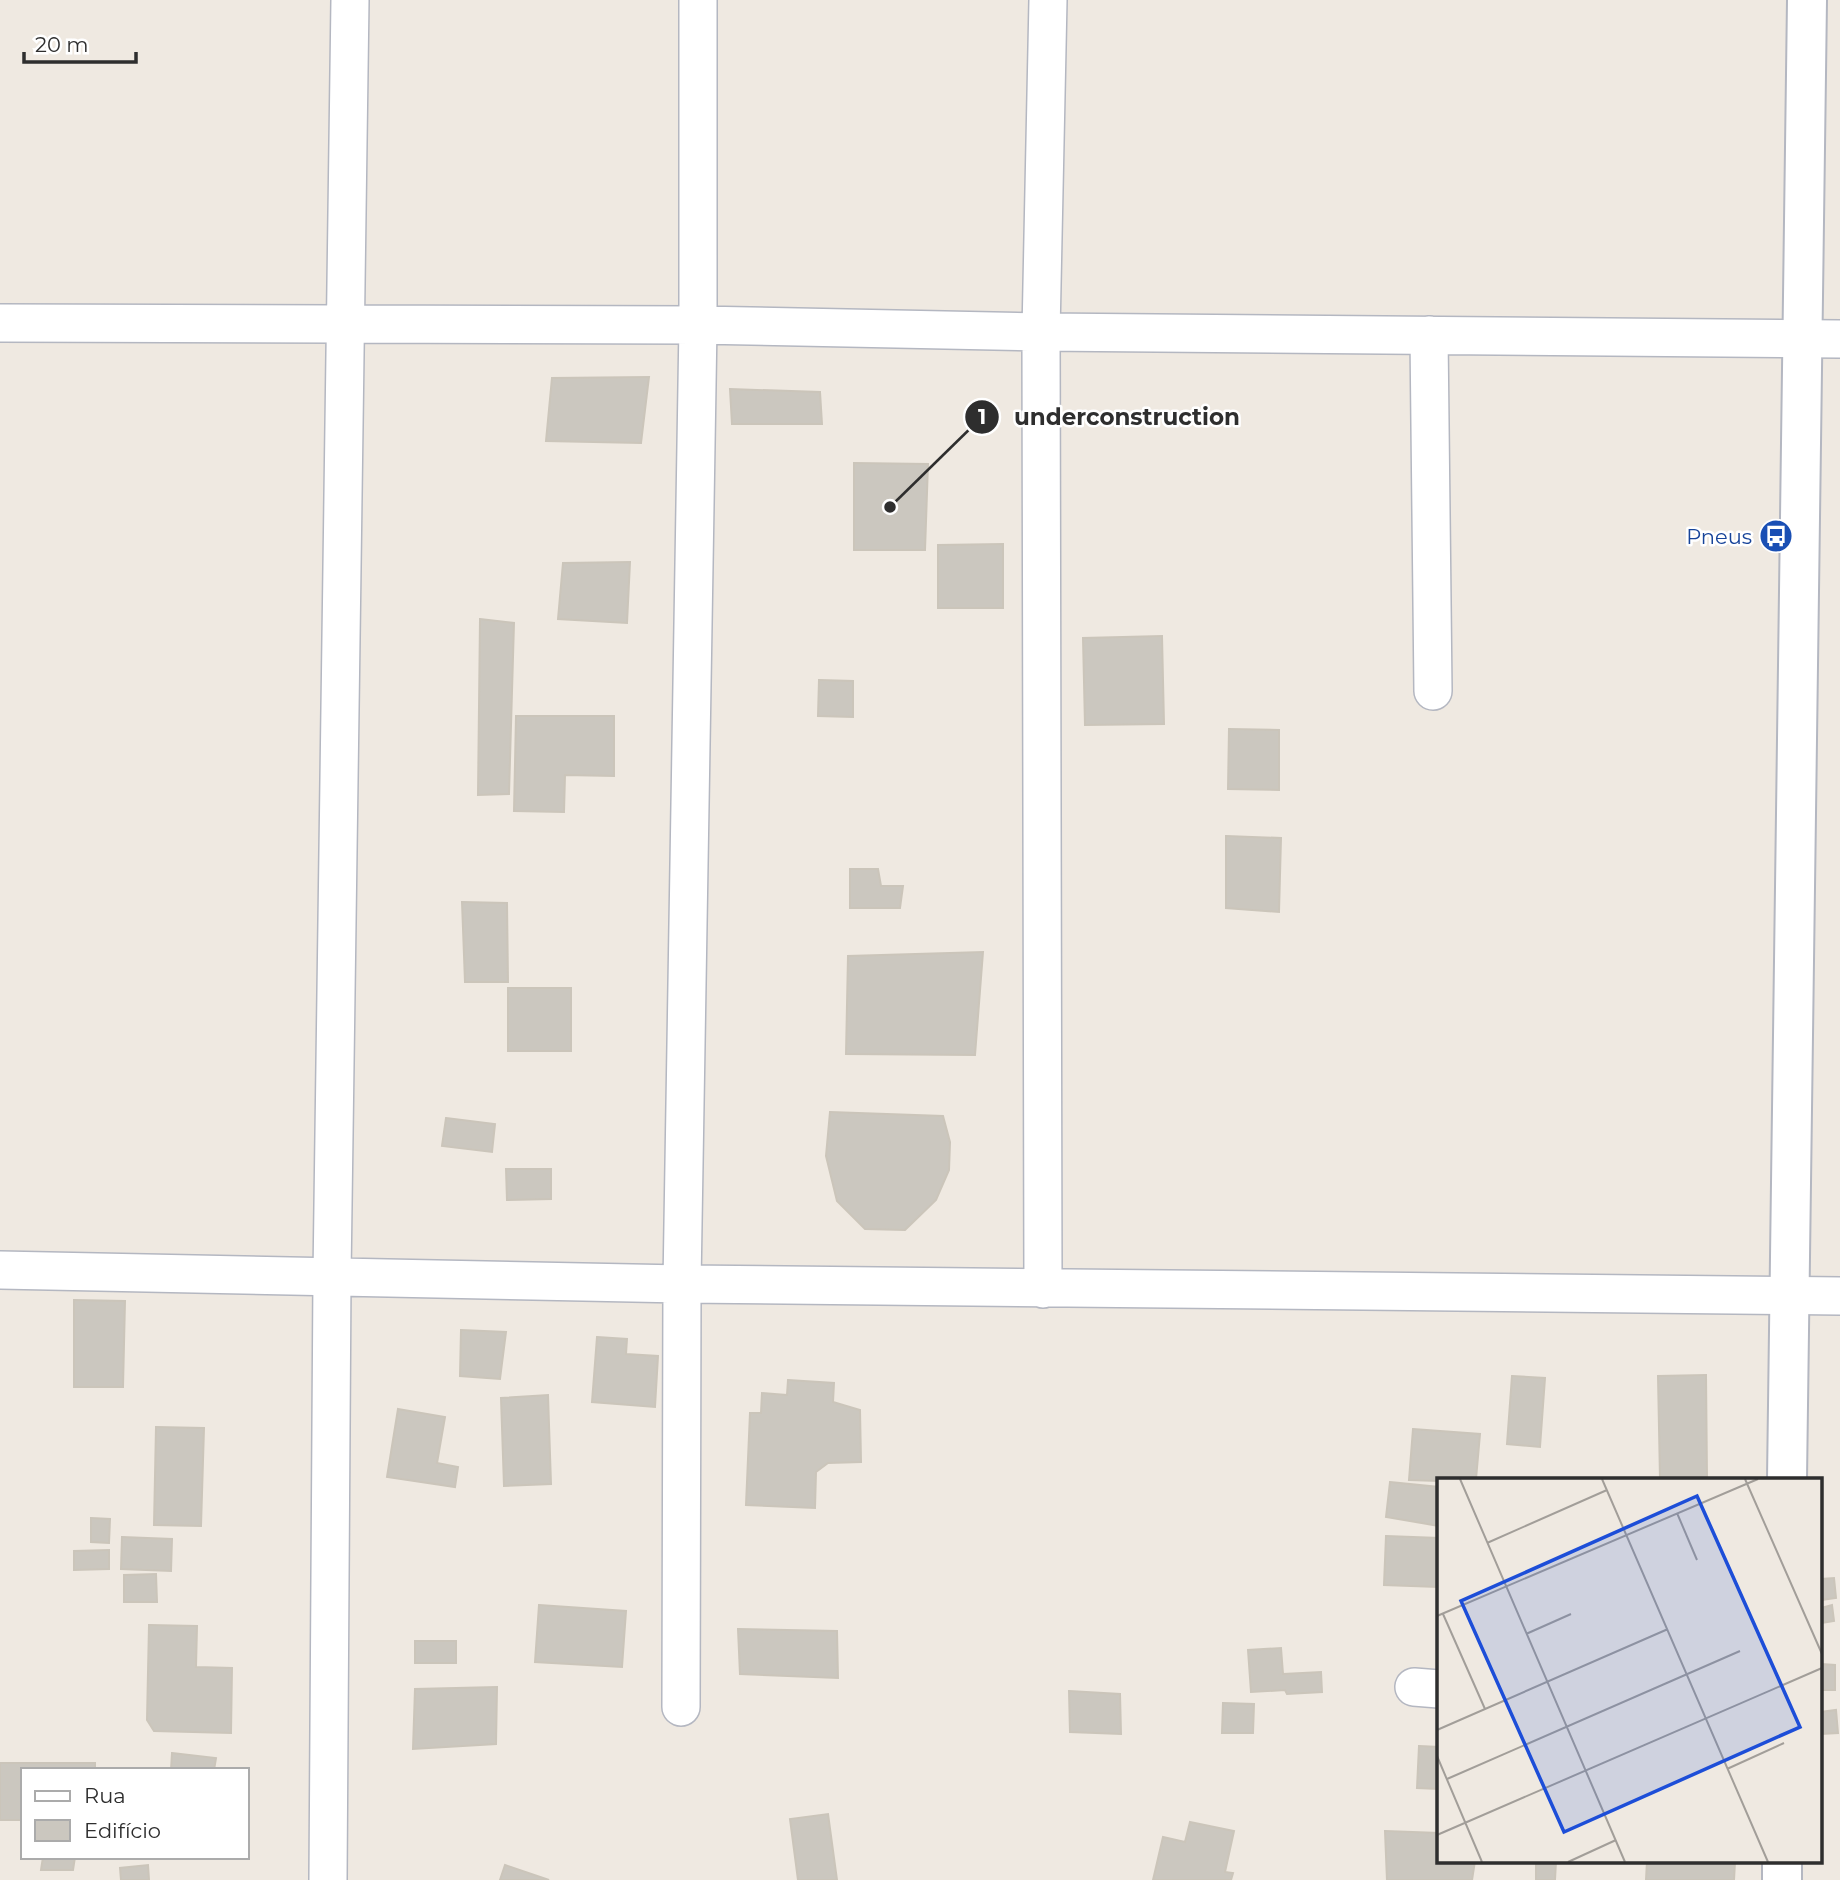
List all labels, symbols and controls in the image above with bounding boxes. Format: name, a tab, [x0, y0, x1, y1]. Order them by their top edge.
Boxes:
scale bar	[24, 21, 136, 65]
text: 20 m	[35, 32, 89, 57]
callout: underconstruction	[965, 395, 1254, 439]
text: underconstruction	[1014, 403, 1240, 431]
text: 1	[978, 404, 986, 429]
bus stop icon: Pneus	[1757, 517, 1795, 555]
place label: Pneus	[1686, 524, 1752, 549]
inset map	[1437, 1478, 1822, 1862]
legend	[21, 1768, 248, 1859]
text: Rua	[84, 1783, 126, 1808]
text: Edifício	[84, 1818, 161, 1843]

